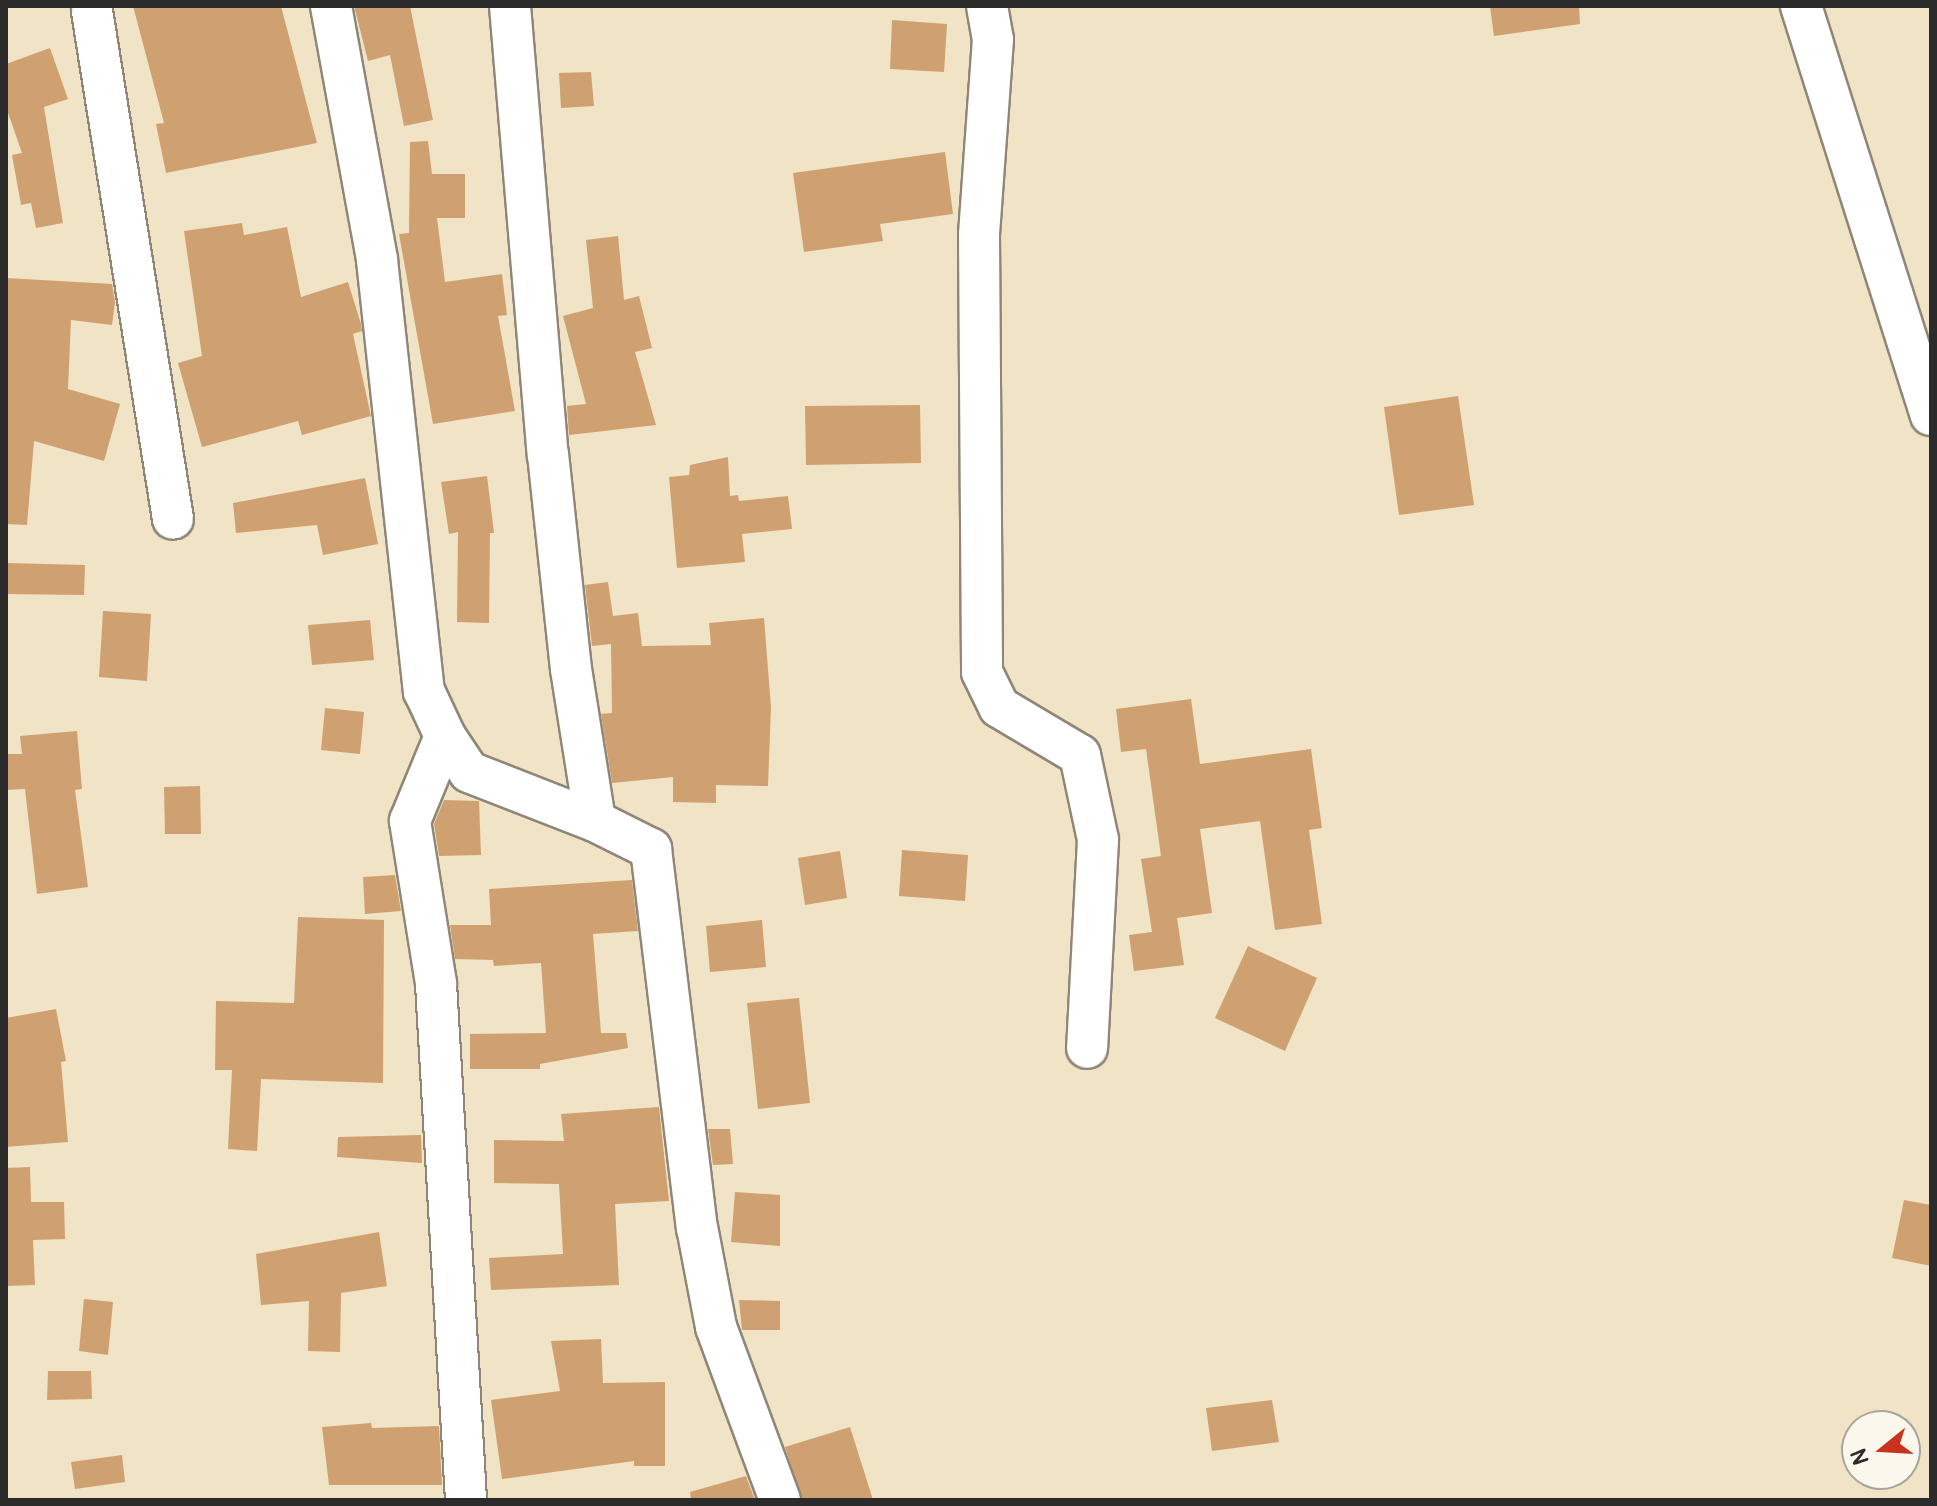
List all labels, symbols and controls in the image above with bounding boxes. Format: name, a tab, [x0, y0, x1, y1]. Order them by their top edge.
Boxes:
north arrow	[1841, 1410, 1921, 1490]
text: N	[1844, 1445, 1876, 1468]

